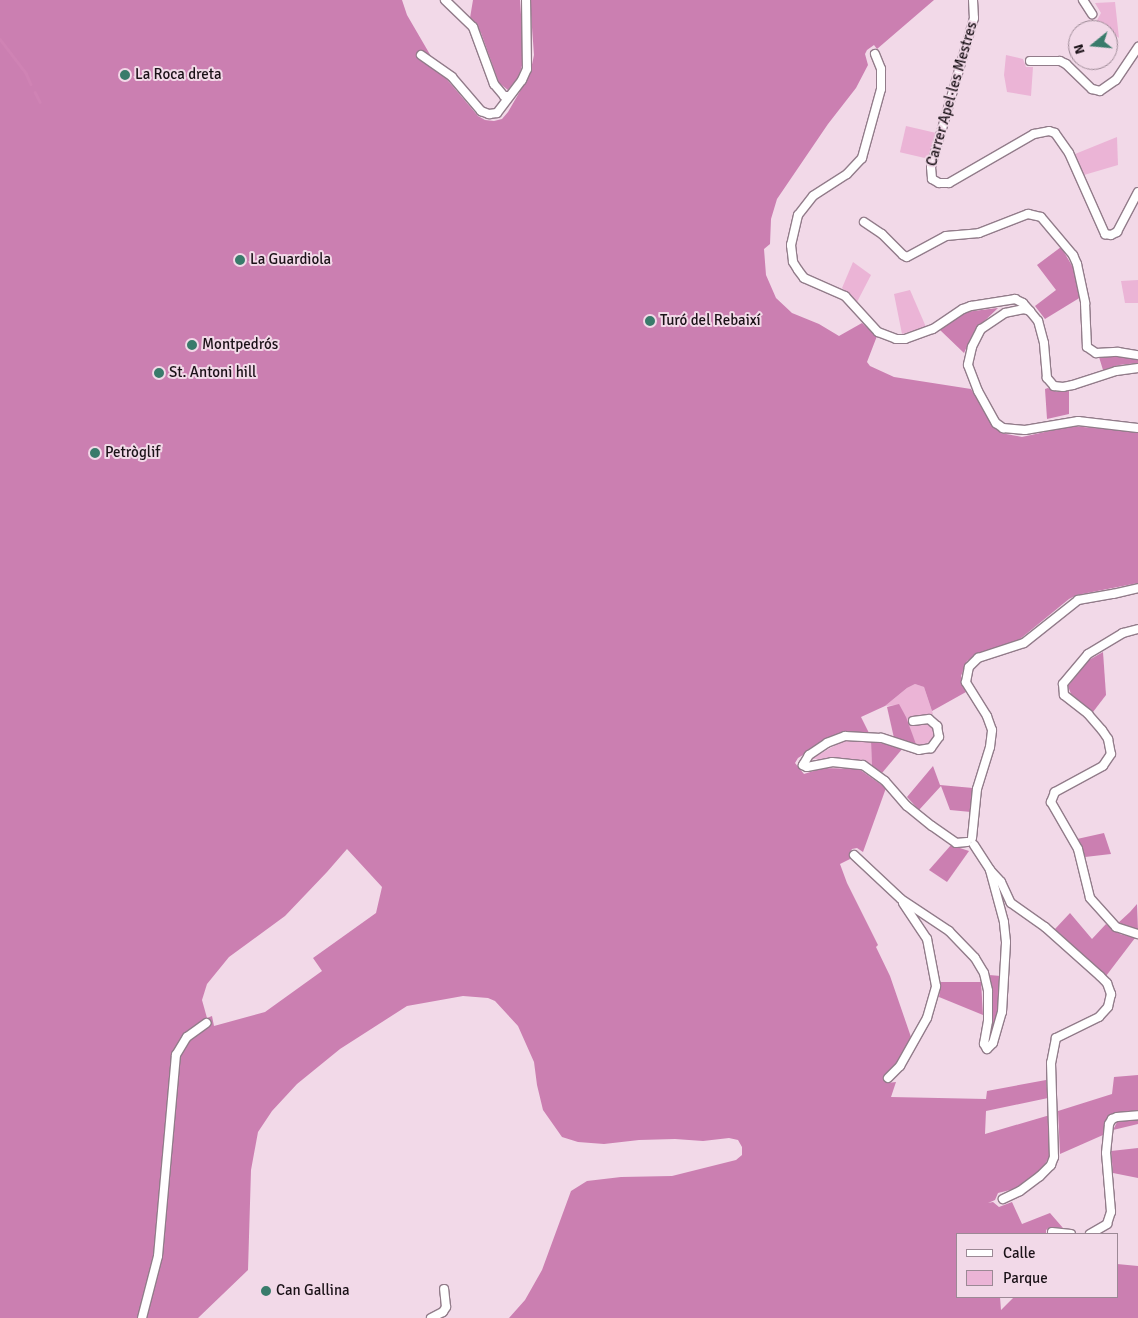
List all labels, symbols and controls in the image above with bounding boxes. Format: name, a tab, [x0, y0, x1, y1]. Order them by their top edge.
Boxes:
street label: Carrer Apel·les Mestres	[923, 20, 981, 168]
north arrow	[1068, 20, 1118, 70]
text: N	[1070, 42, 1089, 56]
place label: La Roca dreta	[135, 66, 222, 84]
marker: La Roca dreta	[119, 69, 131, 81]
place label: La Guardiola	[250, 251, 331, 269]
marker: La Guardiola	[234, 254, 246, 266]
place label: Turó del Rebaixí	[660, 312, 761, 330]
marker: Turó del Rebaixí	[644, 315, 656, 327]
place label: Montpedrós	[202, 336, 278, 354]
marker: Montpedrós	[186, 339, 198, 351]
place label: St. Antoni hill	[169, 364, 257, 382]
marker: St. Antoni hill	[153, 367, 165, 379]
place label: Petròglif	[105, 444, 160, 462]
marker: Petròglif	[89, 447, 101, 459]
legend	[956, 1233, 1118, 1298]
text: Calle	[1003, 1244, 1036, 1262]
text: Parque	[1003, 1269, 1048, 1287]
place label: Can Gallina	[276, 1282, 350, 1300]
marker: Can Gallina	[260, 1285, 272, 1297]

